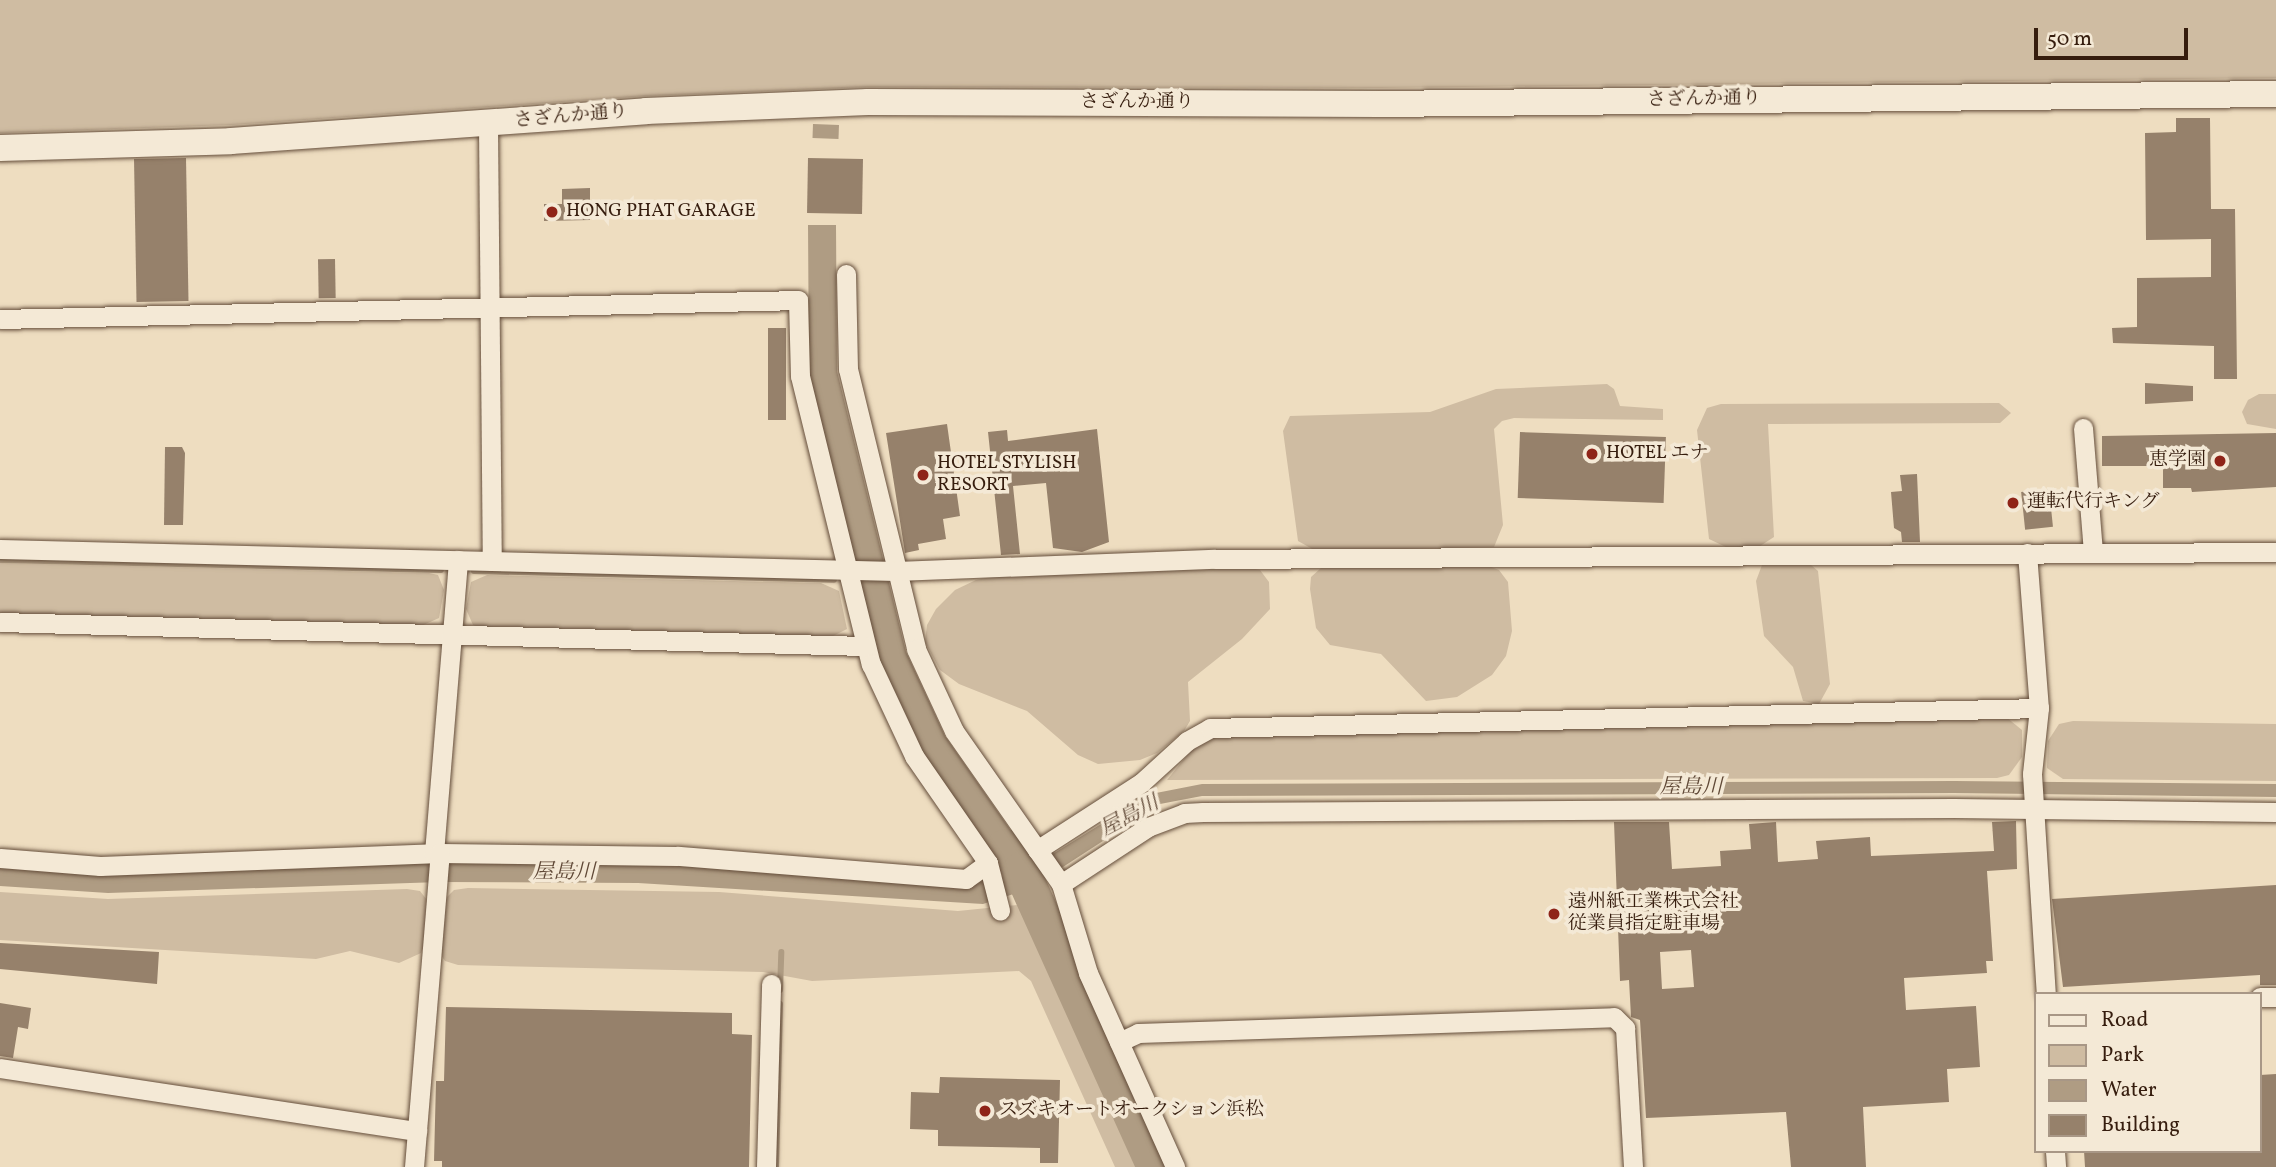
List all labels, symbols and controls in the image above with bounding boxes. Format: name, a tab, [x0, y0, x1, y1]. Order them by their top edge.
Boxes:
scale bar	[2038, 14, 2192, 58]
text: 50 m	[2047, 25, 2092, 54]
street label: さざんか通り	[1647, 88, 1761, 112]
street label: さざんか通り	[1080, 92, 1194, 114]
street label: さざんか通り	[513, 101, 629, 133]
place label: HONG PHAT GARAGE	[566, 201, 756, 223]
marker: HONG PHAT GARAGE	[544, 204, 560, 220]
place label: HOTEL エナ	[1606, 443, 1709, 465]
marker: HOTEL エナ	[1584, 446, 1600, 462]
place label: 恵学園	[2149, 450, 2206, 472]
place label: HOTEL STYLISH RESORT	[937, 453, 1076, 497]
marker: 恵学園	[2212, 453, 2228, 469]
marker: HOTEL STYLISH RESORT	[915, 467, 931, 483]
place label: 運転代行キング	[2027, 492, 2160, 514]
marker: 運転代行キング	[2005, 495, 2021, 511]
water label: 屋島川	[1660, 775, 1722, 801]
water label: 屋島川	[1096, 791, 1164, 843]
water label: 屋島川	[533, 860, 595, 886]
place label: 遠州紙工業株式会社 従業員指定駐車場	[1568, 892, 1739, 936]
marker: 遠州紙工業株式会社 従業員指定駐車場	[1546, 906, 1562, 922]
legend	[2035, 992, 2262, 1153]
text: Road	[2101, 1006, 2148, 1035]
text: Park	[2101, 1041, 2144, 1070]
text: Water	[2101, 1076, 2157, 1105]
place label: スズキオートオークション浜松	[999, 1100, 1265, 1122]
marker: スズキオートオークション浜松	[977, 1103, 993, 1119]
text: Building	[2101, 1111, 2180, 1140]

